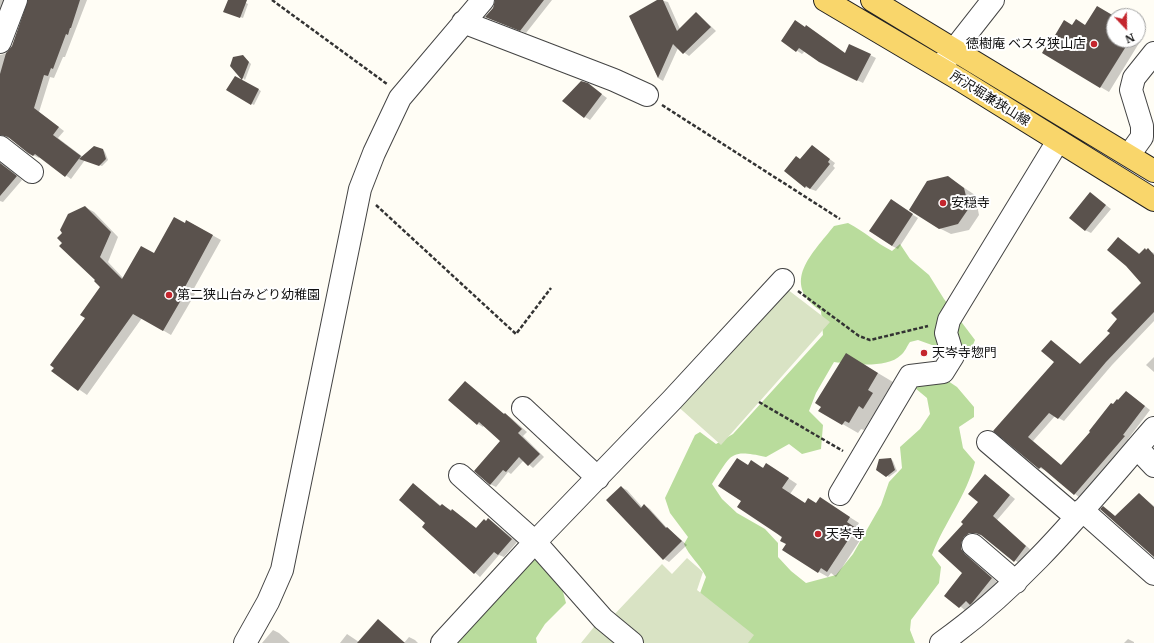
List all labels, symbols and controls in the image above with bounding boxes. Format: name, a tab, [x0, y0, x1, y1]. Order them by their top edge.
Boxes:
north arrow	[1106, 8, 1146, 48]
text: N	[1123, 30, 1137, 46]
place label: 徳樹庵 ベスタ狭山店	[966, 36, 1086, 52]
marker: 徳樹庵 ベスタ狭山店	[1089, 39, 1099, 49]
street label: 所沢堀兼狭山線	[947, 68, 1033, 130]
place label: 安穏寺	[951, 195, 990, 211]
marker: 安穏寺	[938, 198, 948, 208]
place label: 第二狭山台みどり幼稚園	[177, 287, 320, 303]
marker: 第二狭山台みどり幼稚園	[164, 290, 174, 300]
place label: 天岑寺惣門	[932, 345, 997, 361]
marker: 天岑寺惣門	[919, 348, 929, 358]
place label: 天岑寺	[826, 526, 865, 542]
marker: 天岑寺	[813, 529, 823, 539]

